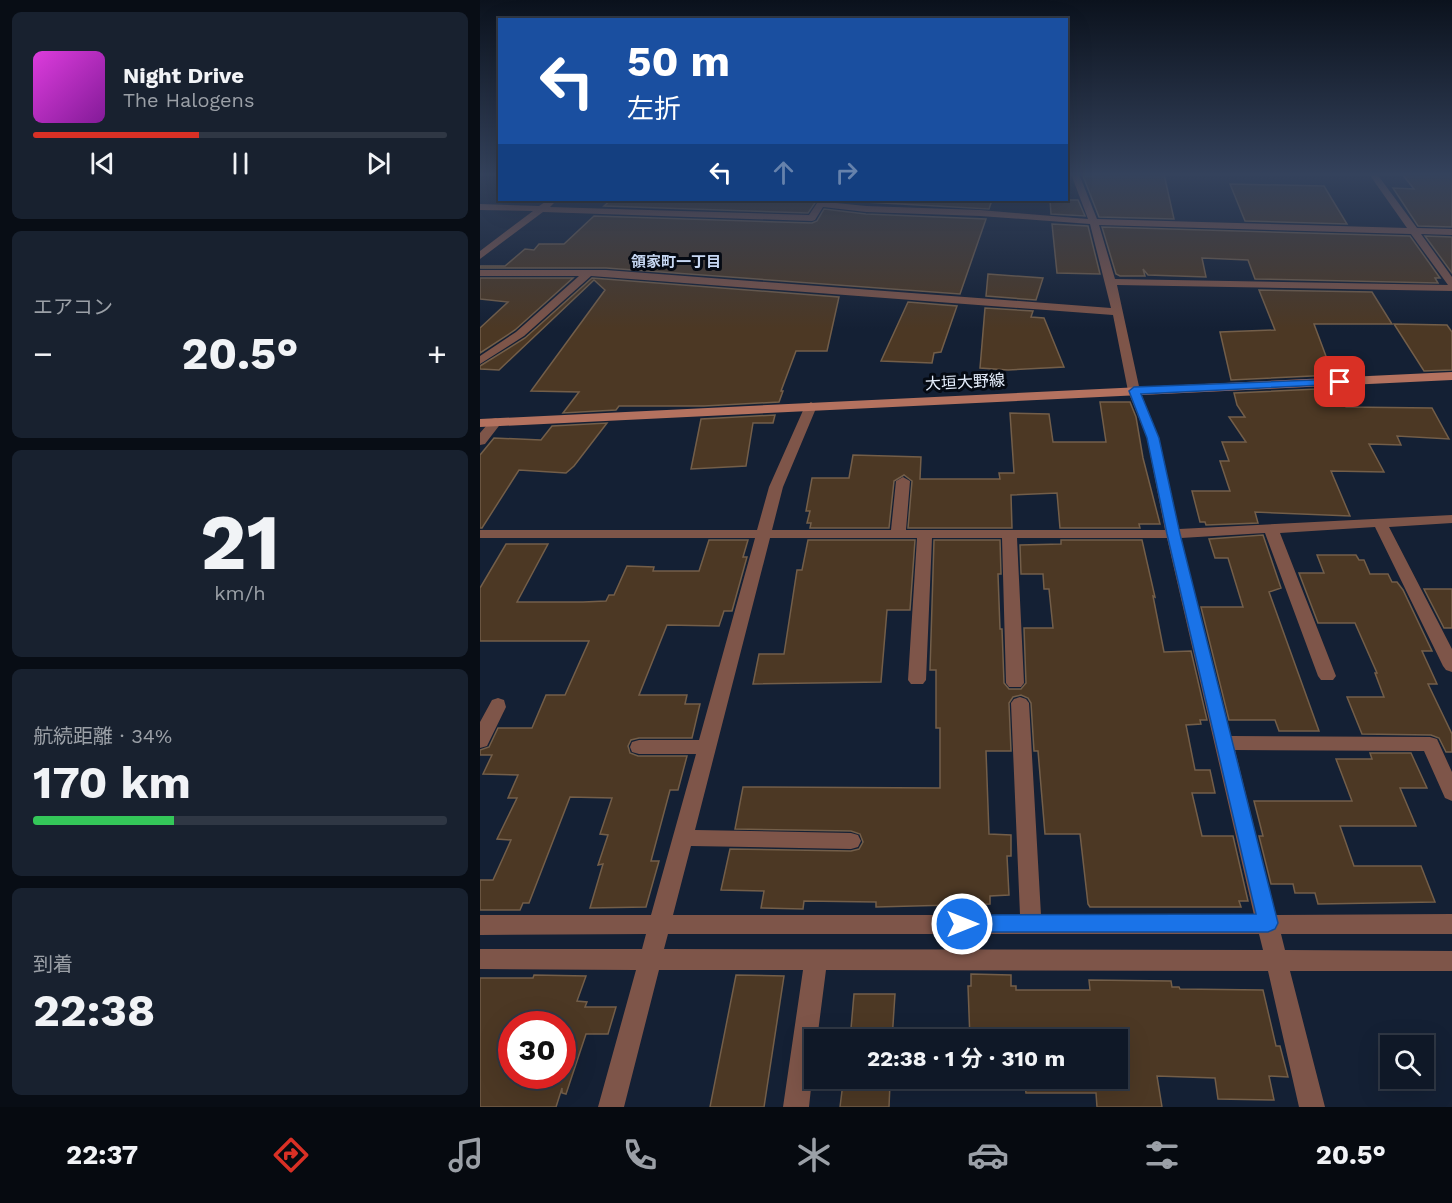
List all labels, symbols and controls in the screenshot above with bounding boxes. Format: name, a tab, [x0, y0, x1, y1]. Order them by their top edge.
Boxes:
text: 50 m	[627, 37, 730, 86]
icon: left	[528, 42, 606, 120]
text: Night Drive	[123, 63, 244, 88]
text: The Halogens	[123, 88, 255, 112]
text: 左折	[627, 93, 681, 125]
icon: previous	[86, 147, 119, 180]
icon: pause	[224, 147, 257, 180]
icon: next	[362, 147, 395, 180]
icon: left	[704, 156, 737, 189]
icon: ahead	[767, 156, 800, 189]
icon: right	[830, 156, 863, 189]
district label: 領家町一丁目	[631, 253, 721, 271]
text: エアコン	[33, 295, 113, 319]
text: 20.5°	[182, 327, 298, 380]
text: −	[33, 334, 53, 373]
text: +	[427, 334, 447, 373]
pin	[1314, 356, 1365, 407]
icon: arrive	[1323, 365, 1356, 398]
street label: 大垣大野線	[925, 370, 1005, 394]
text: 21	[200, 496, 280, 588]
text: km/h	[214, 581, 266, 605]
text: 航続距離 · 34%	[33, 724, 172, 748]
text: 170 km	[33, 756, 191, 809]
position arrow	[930, 892, 994, 956]
text: 到着	[33, 952, 73, 976]
text: 22:38	[33, 984, 155, 1037]
speed limit sign: 30	[498, 1011, 576, 1089]
map controls	[1380, 1035, 1434, 1089]
button: search	[1380, 1035, 1434, 1089]
text: 22:38 · 1 分 · 310 m	[867, 1046, 1065, 1071]
icon: directions	[270, 1134, 312, 1176]
icon: music	[445, 1134, 487, 1176]
icon: phone	[619, 1134, 661, 1176]
icon: climate	[793, 1134, 835, 1176]
icon: car	[967, 1134, 1009, 1176]
icon: filters	[1141, 1134, 1183, 1176]
text: 22:37	[66, 1139, 138, 1171]
text: 20.5°	[1316, 1139, 1386, 1171]

